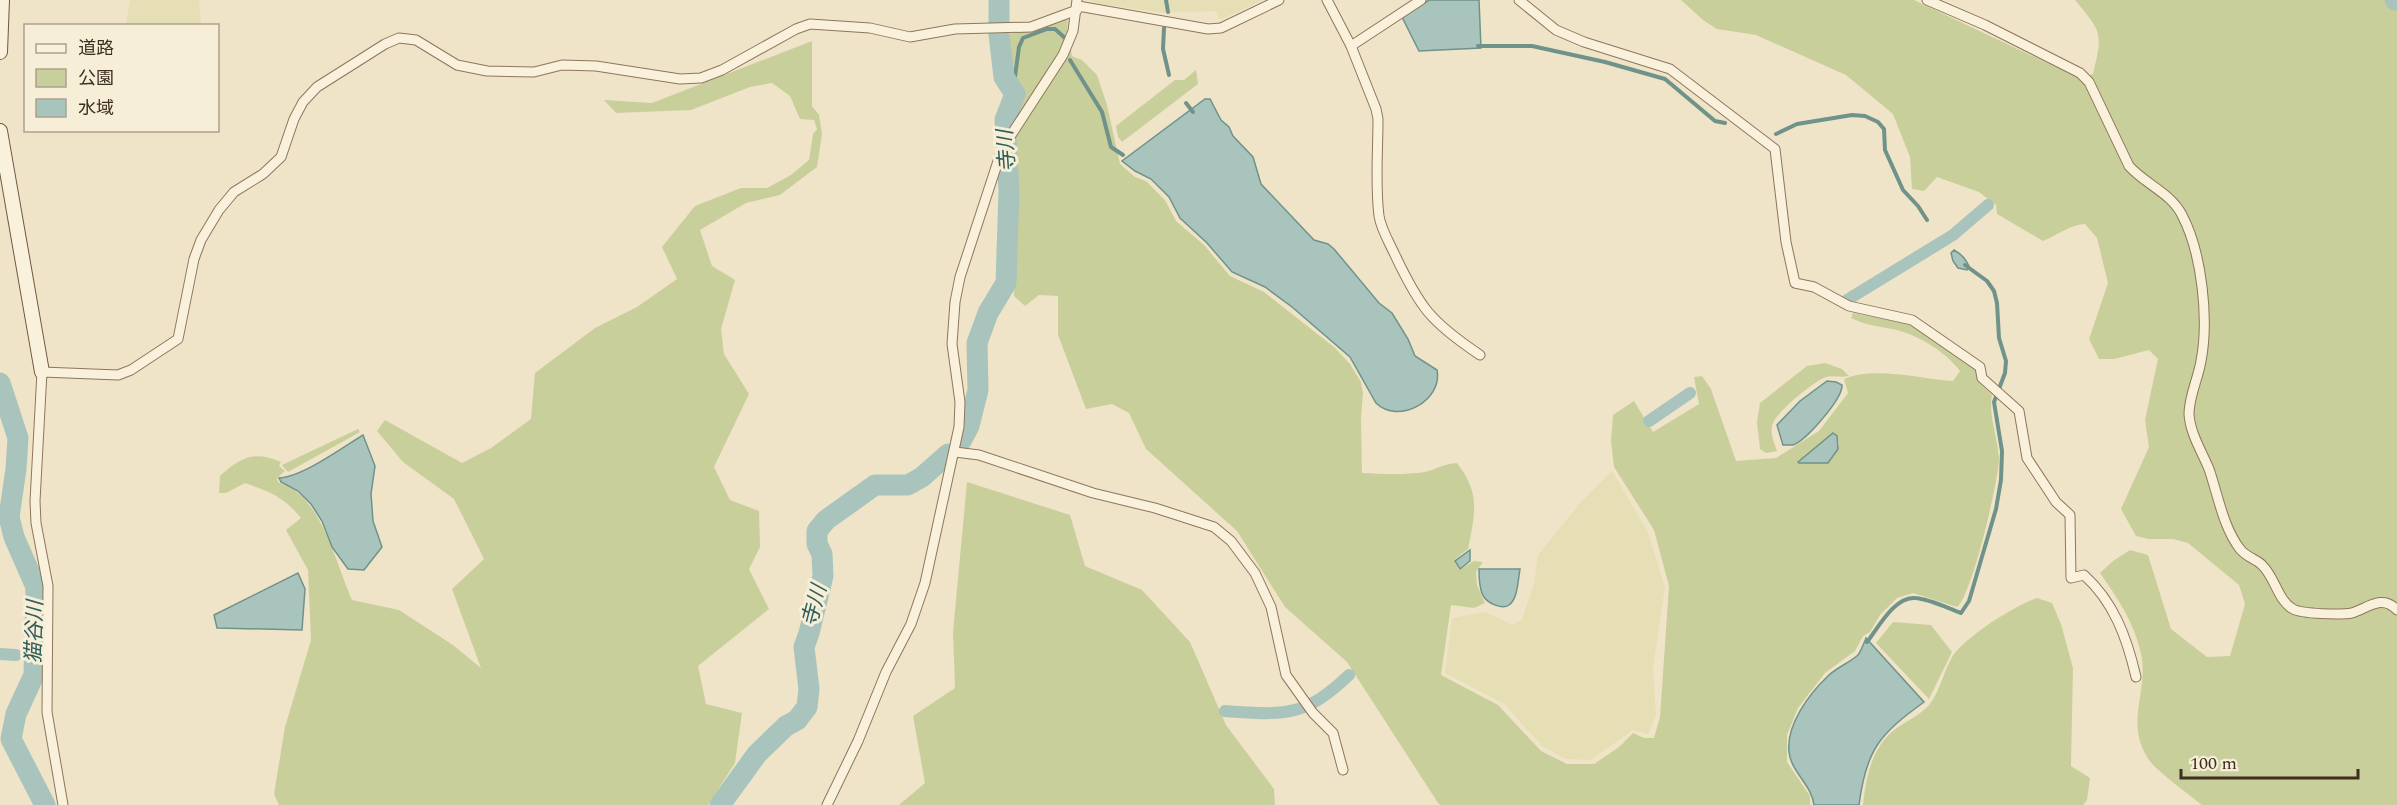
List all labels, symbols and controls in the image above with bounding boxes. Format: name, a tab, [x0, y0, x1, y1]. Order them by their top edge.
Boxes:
legend	[24, 24, 219, 132]
text: 道路	[78, 35, 114, 62]
text: 公園	[78, 65, 114, 92]
text: 水域	[78, 95, 114, 122]
water label: 寺川	[989, 127, 1024, 173]
water label: 寺川	[794, 580, 836, 630]
water label: 猫谷川	[18, 598, 52, 664]
scale bar	[2181, 742, 2358, 780]
text: 100 m	[2190, 750, 2237, 777]

